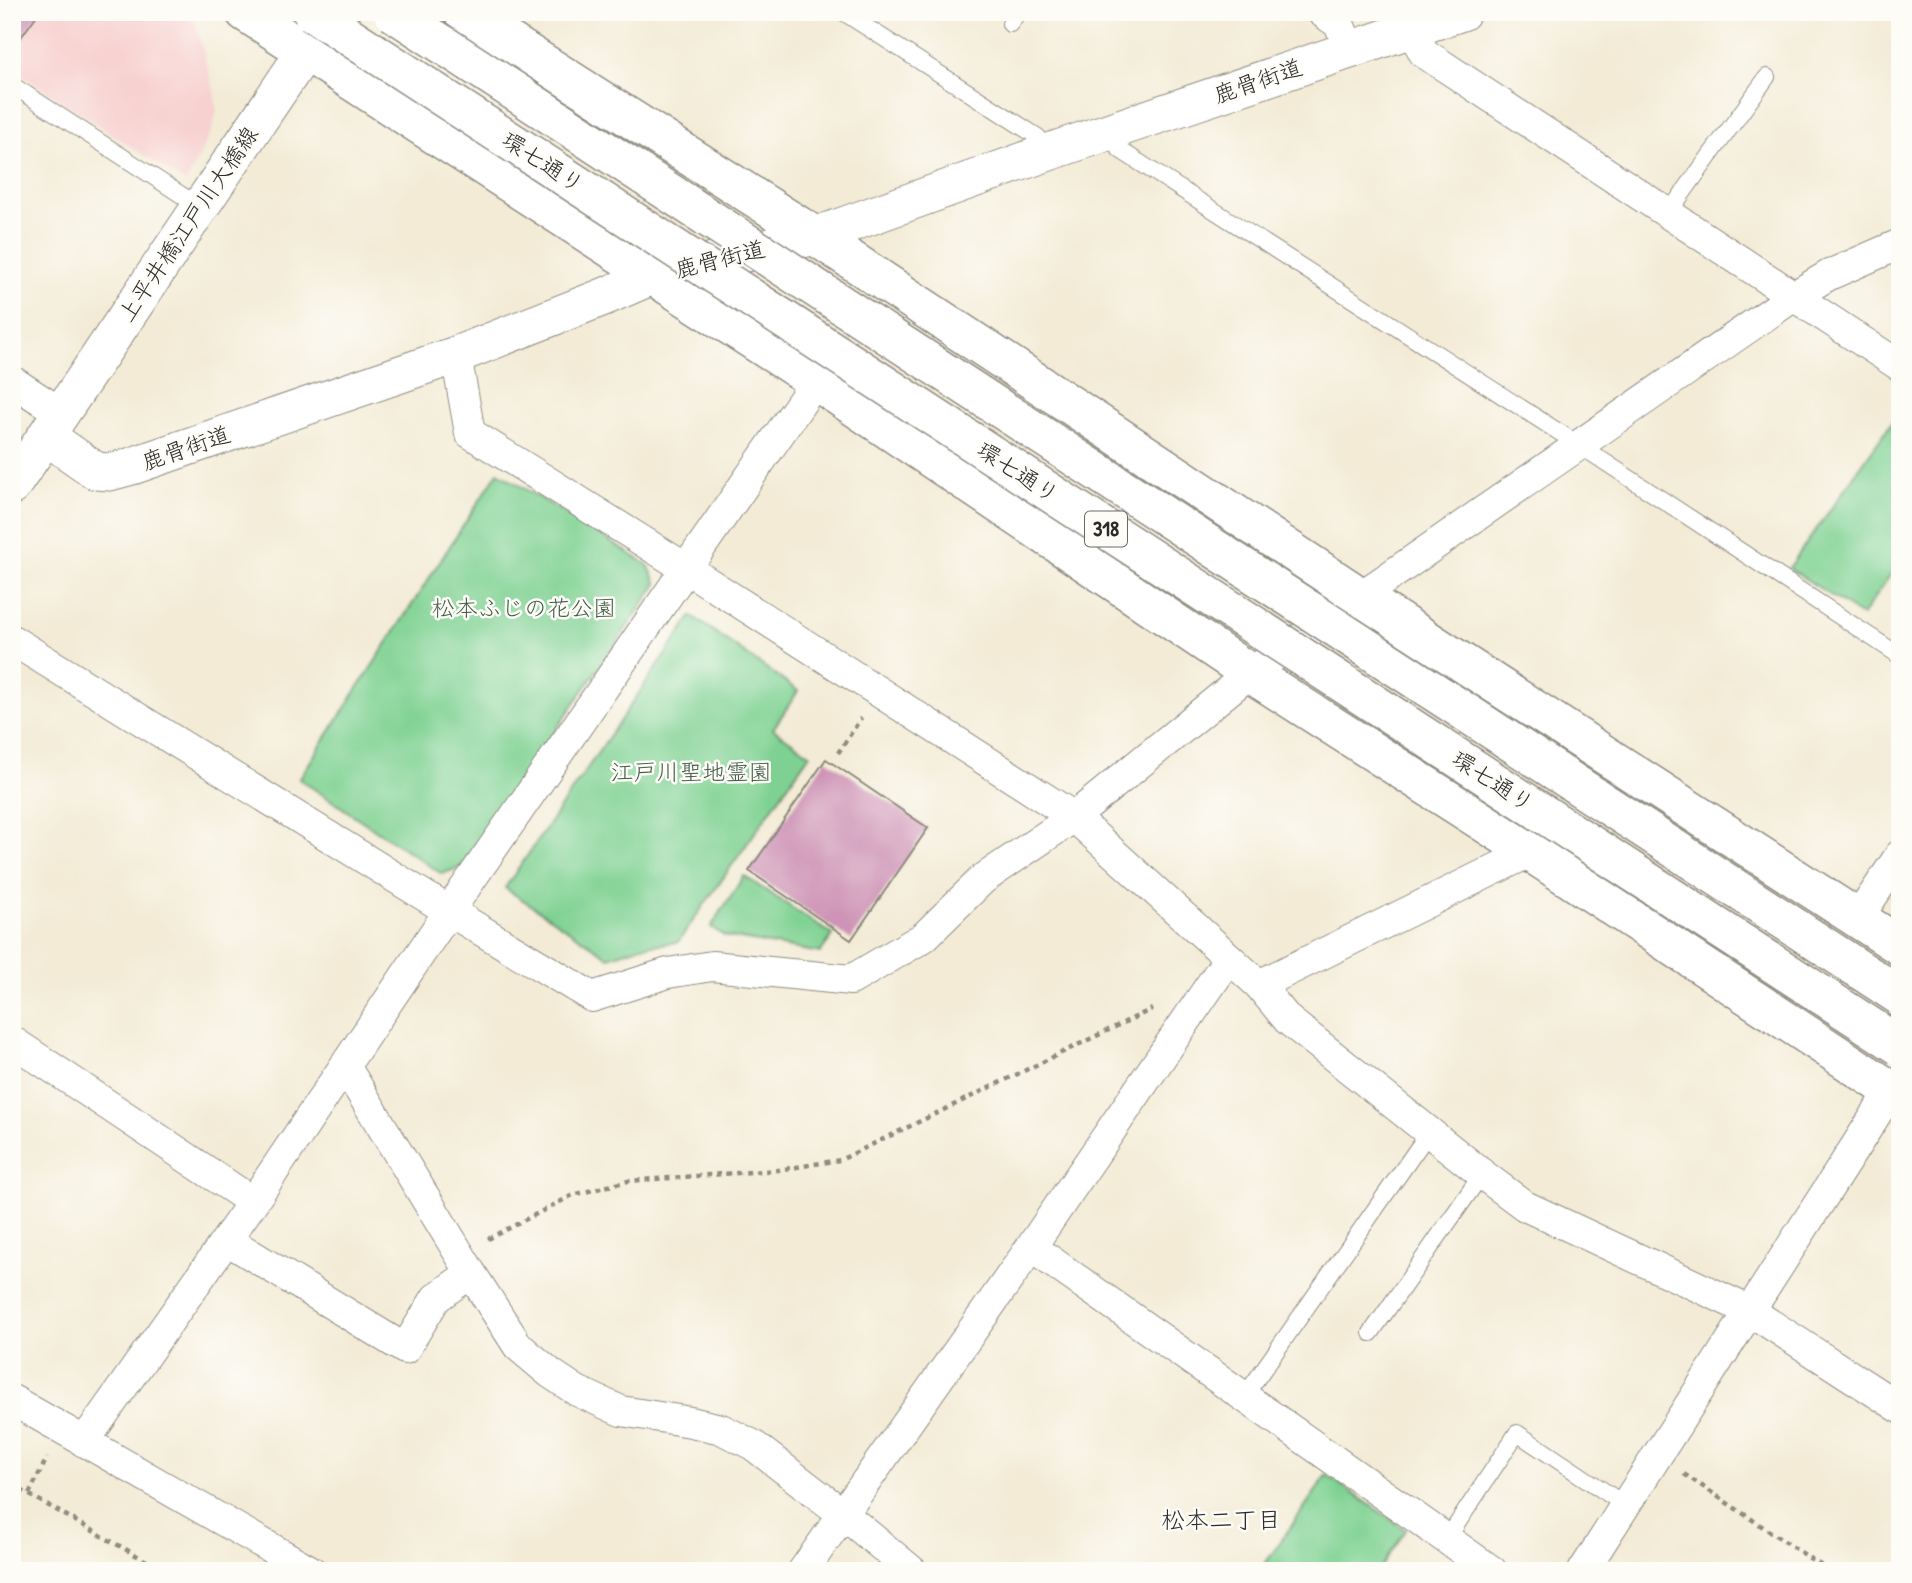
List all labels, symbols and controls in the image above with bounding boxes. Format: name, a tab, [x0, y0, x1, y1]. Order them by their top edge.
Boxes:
street label: 鹿骨街道	[1209, 51, 1306, 110]
street label: 上平井橋江戸川大橋線	[110, 120, 265, 328]
street label: 環七通り	[496, 124, 590, 200]
street label: 鹿骨街道	[671, 232, 768, 285]
street label: 鹿骨街道	[137, 418, 234, 477]
street label: 環七通り	[971, 434, 1065, 510]
road number: 318	[1085, 512, 1127, 546]
park label: 松本ふじの花公園	[432, 592, 616, 623]
street label: 環七通り	[1446, 743, 1540, 819]
park label: 江戸川聖地霊園	[611, 756, 772, 787]
district label: 松本二丁目	[1161, 1503, 1281, 1535]

